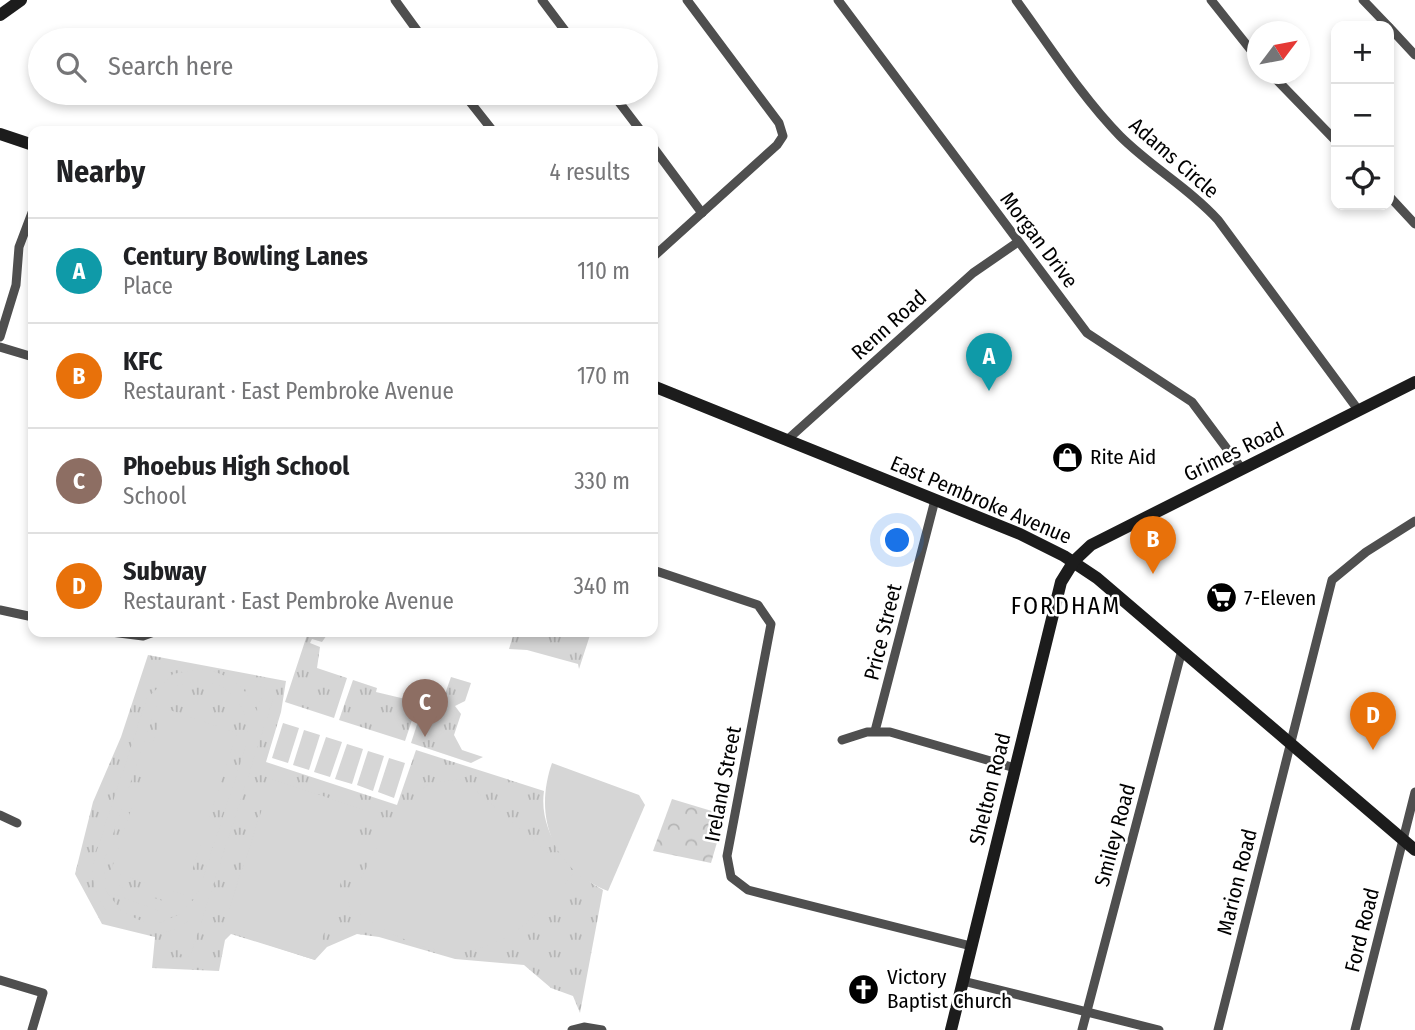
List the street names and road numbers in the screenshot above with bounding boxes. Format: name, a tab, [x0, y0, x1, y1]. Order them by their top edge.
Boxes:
street label: Adams Circle	[1124, 112, 1224, 204]
street label: Morgan Drive	[995, 187, 1083, 293]
street label: Renn Road	[846, 285, 932, 365]
street label: Grimes Road	[1179, 417, 1289, 487]
street label: East Pembroke Avenue	[886, 450, 1076, 550]
street label: Price Street	[858, 581, 908, 683]
street label: Ireland Street	[699, 724, 747, 844]
street label: Shelton Road	[964, 730, 1016, 848]
street label: Smiley Road	[1089, 781, 1141, 889]
street label: Marion Road	[1211, 826, 1263, 938]
street label: Ford Road	[1339, 885, 1385, 975]

